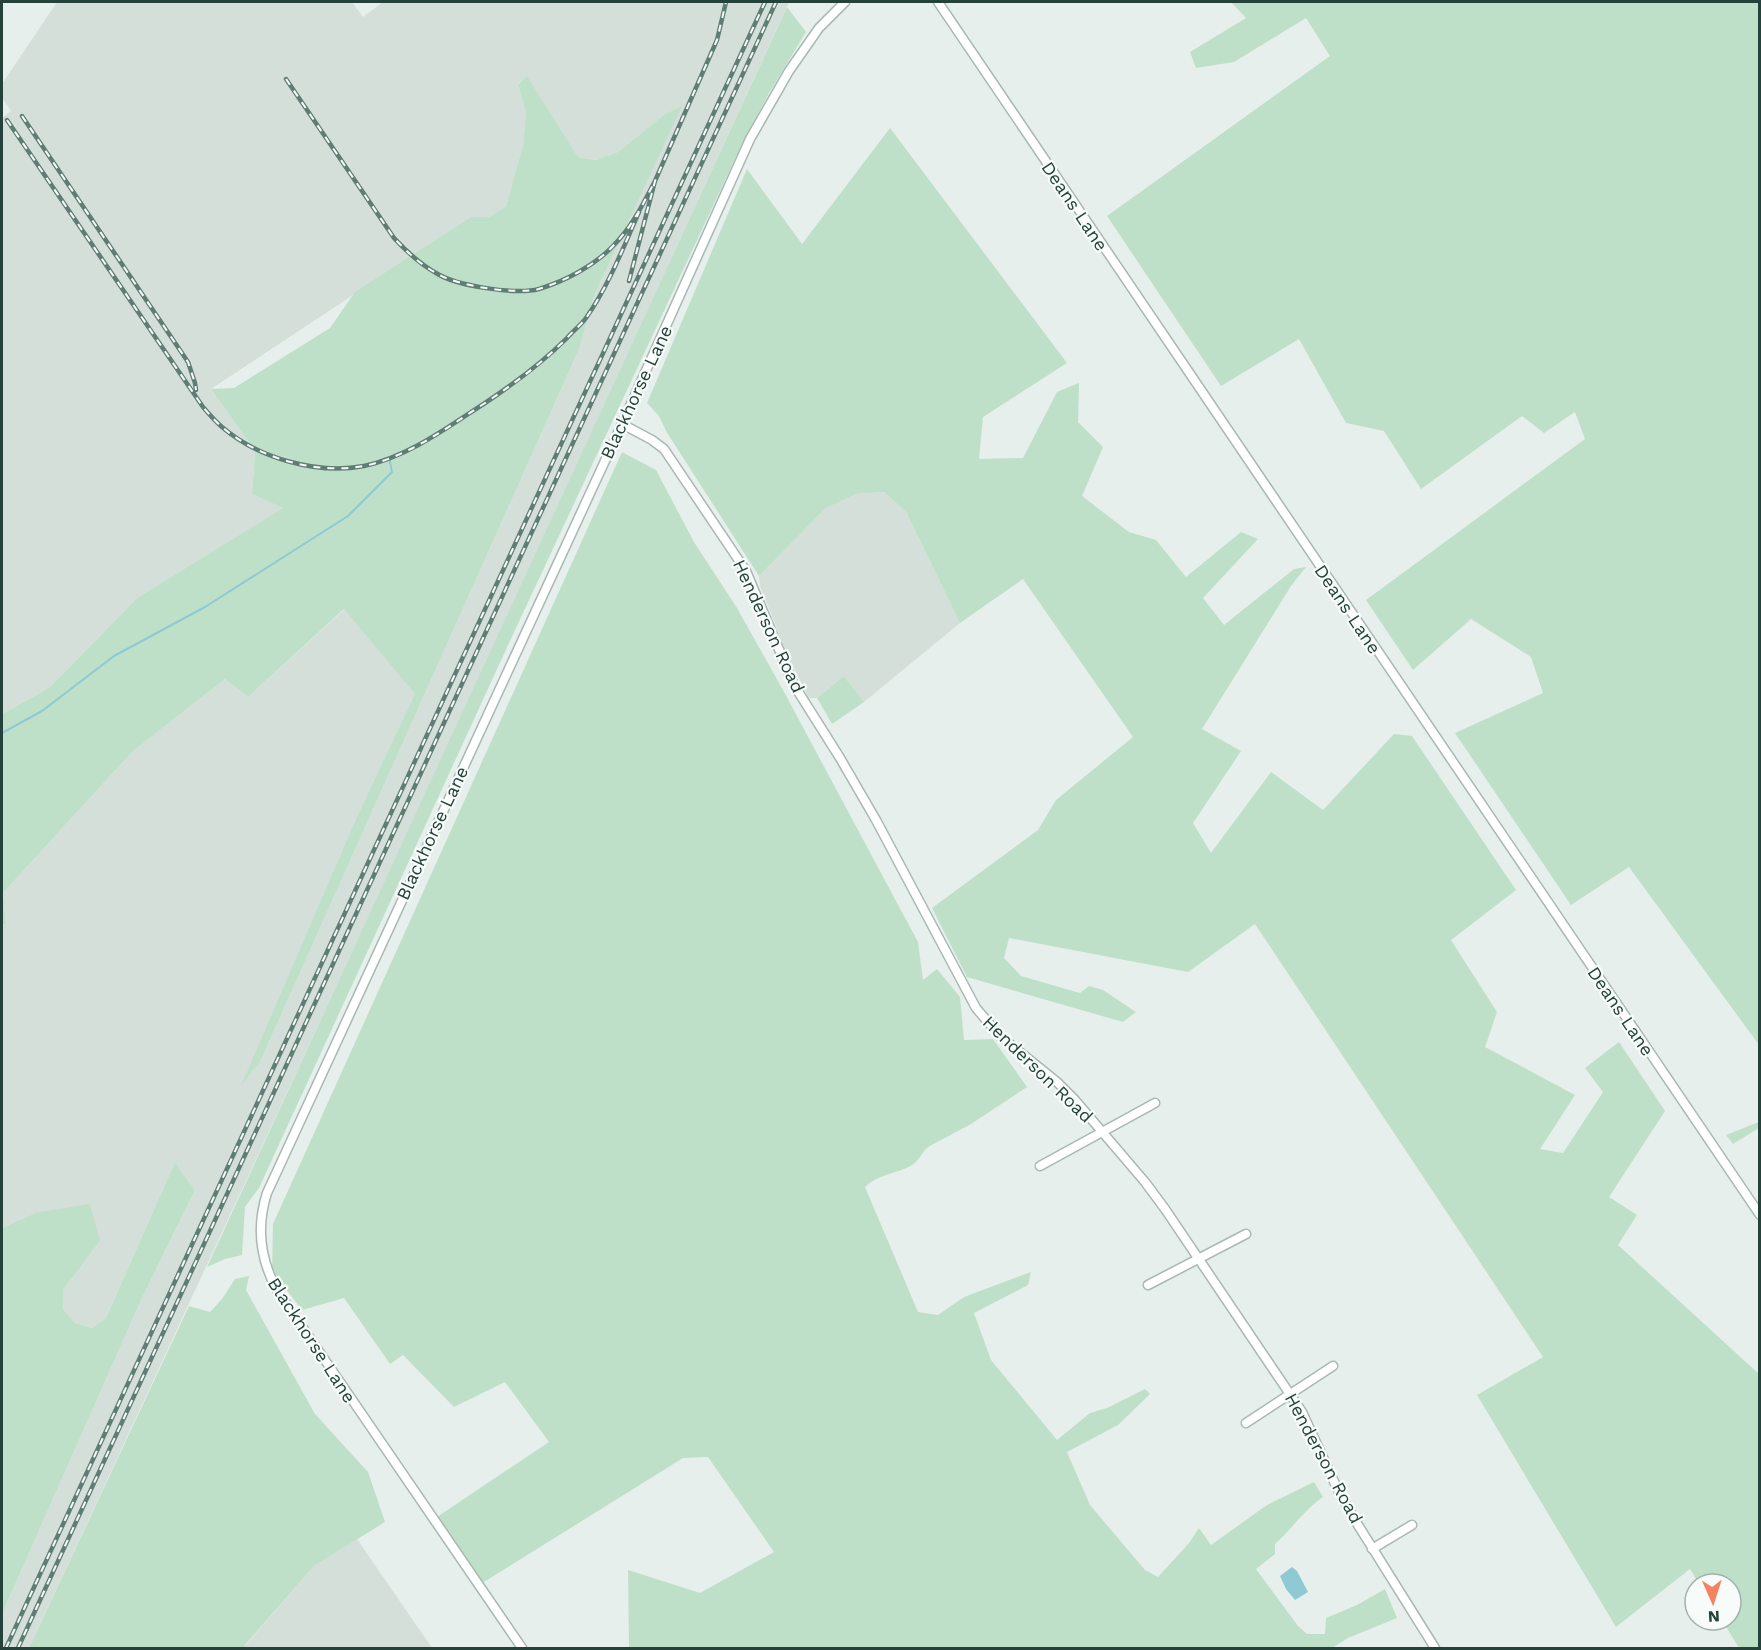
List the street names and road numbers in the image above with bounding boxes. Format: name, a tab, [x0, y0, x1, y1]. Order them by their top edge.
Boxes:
street label: Deans Lane	[1038, 158, 1112, 254]
street label: Blackhorse Lane	[596, 322, 676, 462]
street label: Henderson Road	[729, 556, 809, 696]
street label: Deans Lane	[1311, 561, 1385, 657]
street label: Blackhorse Lane	[392, 763, 472, 903]
street label: Deans Lane	[1584, 963, 1658, 1059]
street label: Henderson Road	[979, 1011, 1097, 1127]
street label: Blackhorse Lane	[264, 1273, 360, 1407]
street label: Henderson Road	[1281, 1389, 1367, 1527]

